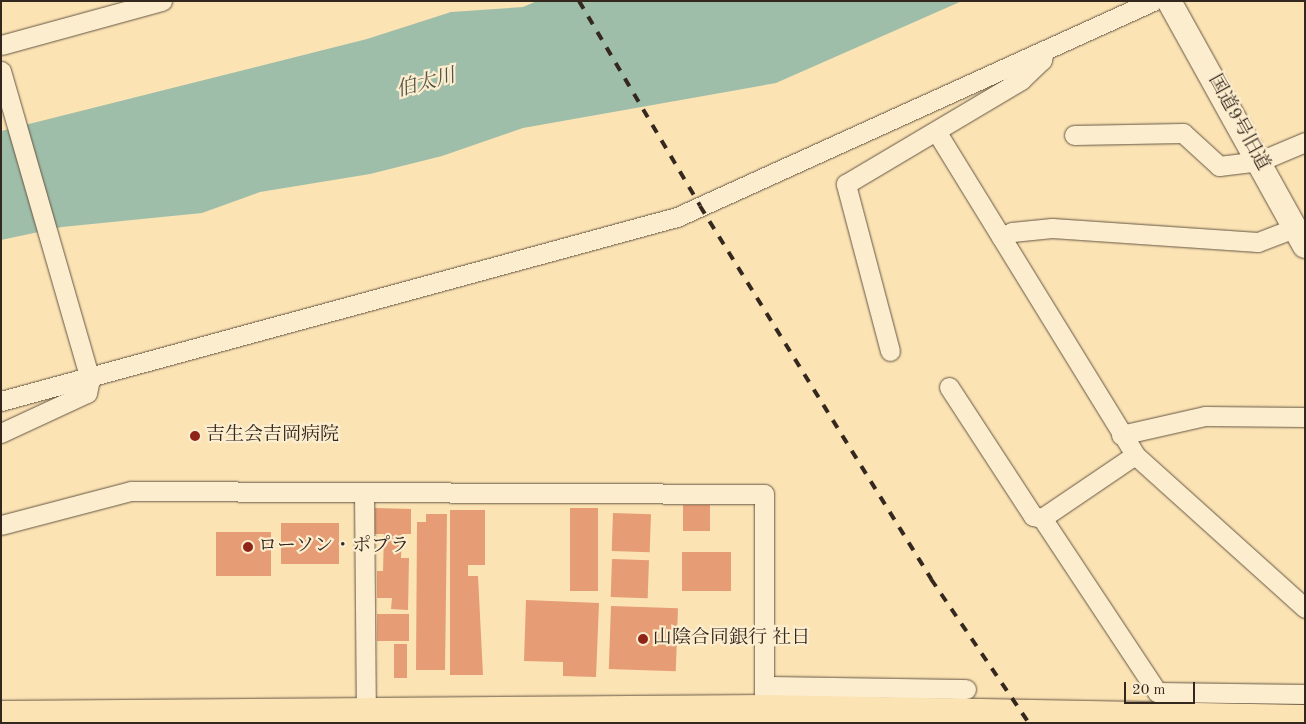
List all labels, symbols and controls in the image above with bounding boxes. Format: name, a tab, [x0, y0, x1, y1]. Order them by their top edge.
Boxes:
water label: 伯太川	[394, 65, 458, 103]
street label: 国道9号旧道	[1202, 71, 1274, 175]
place label: 吉生会吉岡病院	[206, 425, 339, 447]
marker: 吉生会吉岡病院	[188, 429, 202, 443]
place label: ローソン・ポプラ	[258, 536, 410, 558]
marker: ローソン・ポプラ	[242, 541, 254, 553]
place label: 山陰合同銀行 社日	[653, 628, 810, 650]
marker: 山陰合同銀行 社日	[637, 633, 649, 645]
scale bar	[1126, 672, 1197, 704]
text: 20 m	[1132, 683, 1166, 698]

